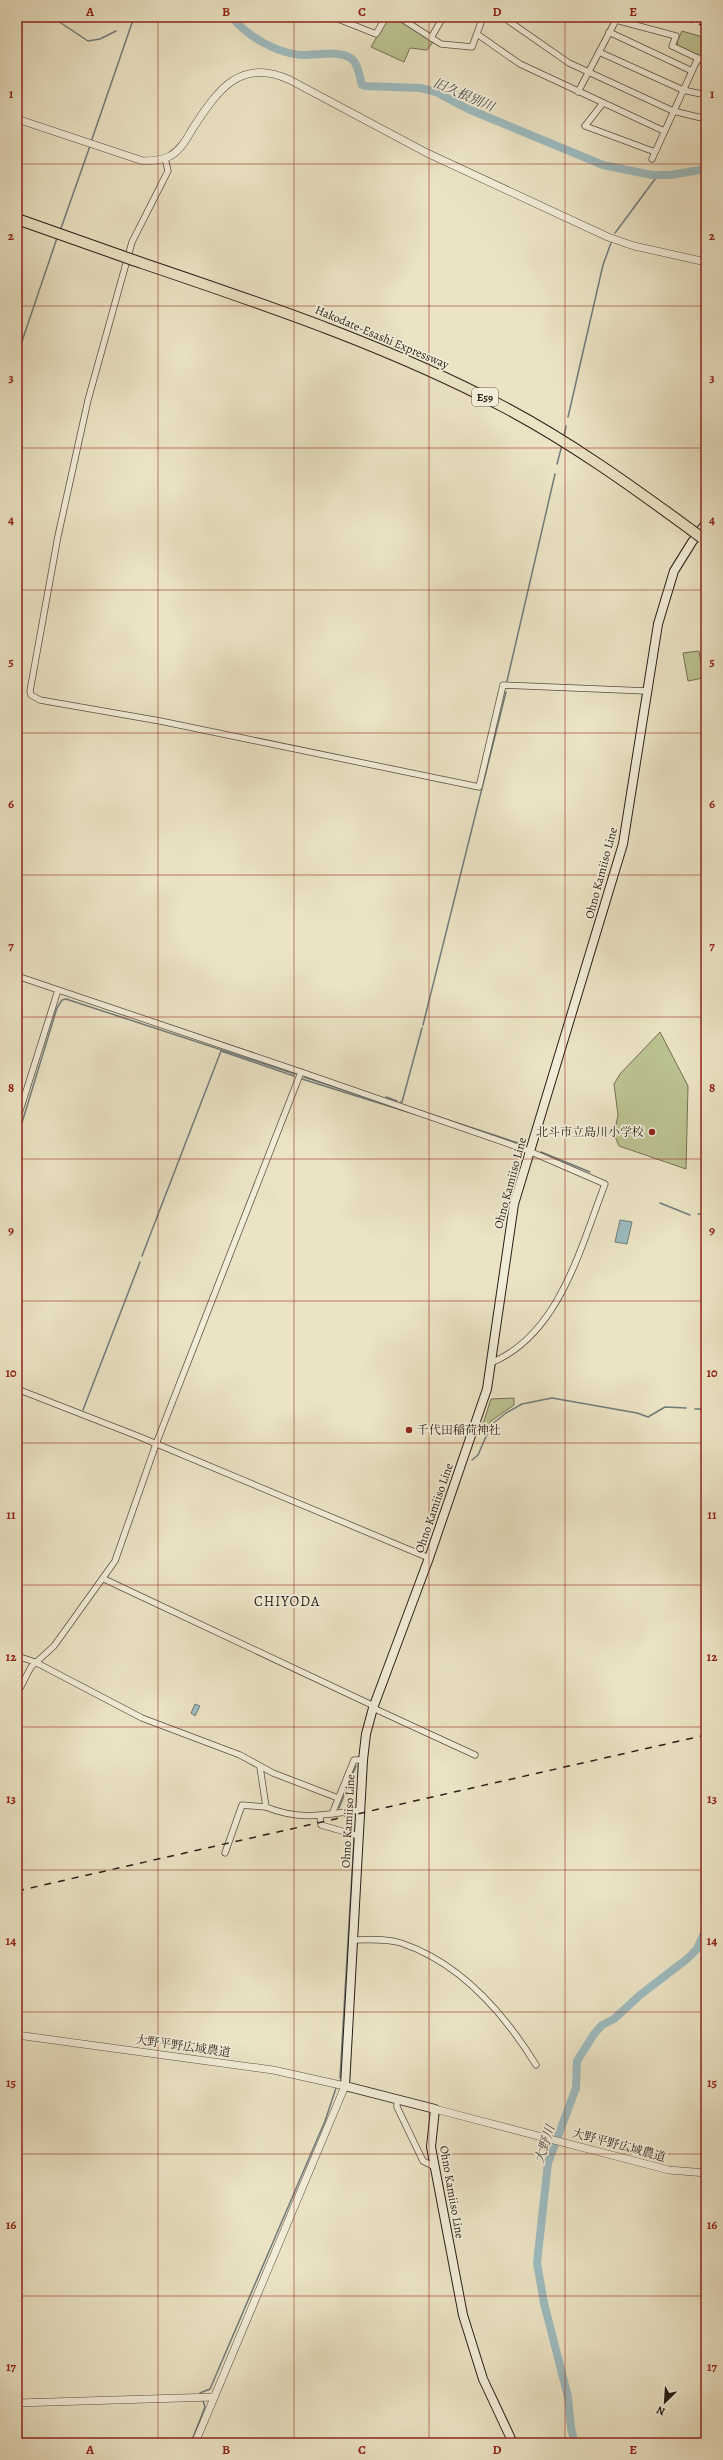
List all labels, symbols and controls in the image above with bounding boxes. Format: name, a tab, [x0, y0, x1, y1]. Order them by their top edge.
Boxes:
text: A	[85, 3, 95, 20]
text: B	[222, 3, 230, 20]
text: C	[358, 3, 366, 20]
text: D	[492, 3, 502, 20]
text: E	[629, 3, 637, 20]
water label: 旧久根別川	[431, 74, 499, 116]
text: 1	[9, 85, 14, 102]
text: 1	[710, 85, 715, 102]
text: 2	[8, 227, 15, 244]
text: 2	[709, 227, 716, 244]
street label: Hakodate-Esashi Expressway	[313, 302, 452, 373]
text: 3	[8, 369, 14, 386]
text: 3	[709, 369, 715, 386]
road number: E59	[472, 388, 498, 406]
text: 4	[8, 511, 14, 528]
text: 4	[709, 511, 715, 528]
text: 5	[8, 653, 14, 670]
text: 5	[709, 653, 715, 670]
text: 6	[8, 795, 14, 812]
text: 6	[709, 795, 715, 812]
street label: Ohno Kamiiso Line	[581, 826, 621, 920]
text: 7	[8, 937, 14, 954]
text: 7	[709, 937, 715, 954]
text: 8	[8, 1079, 14, 1096]
text: 8	[709, 1079, 715, 1096]
place label: 北斗市立島川小学校	[536, 1124, 644, 1140]
marker: 北斗市立島川小学校	[647, 1127, 657, 1137]
street label: Ohno Kamiiso Line	[490, 1136, 530, 1230]
text: 9	[8, 1222, 14, 1239]
text: 9	[709, 1222, 715, 1239]
text: 10	[5, 1364, 17, 1381]
text: 10	[706, 1364, 718, 1381]
place label: 千代田稲荷神社	[417, 1422, 501, 1438]
marker: 千代田稲荷神社	[404, 1425, 414, 1435]
street label: Ohno Kamiiso Line	[411, 1461, 457, 1555]
text: 11	[6, 1506, 16, 1523]
text: 11	[707, 1506, 717, 1523]
district label: CHIYODA	[254, 1592, 320, 1611]
text: 12	[6, 1648, 17, 1665]
text: 12	[707, 1648, 718, 1665]
street label: Ohno Kamiiso Line	[338, 1774, 358, 1868]
text: 13	[6, 1790, 17, 1807]
text: 13	[707, 1790, 718, 1807]
text: 14	[6, 1932, 16, 1949]
text: 14	[707, 1932, 717, 1949]
street label: 大野平野広域農道	[134, 2031, 232, 2061]
text: 15	[6, 2074, 17, 2091]
text: 15	[707, 2074, 718, 2091]
water label: 大野川	[530, 2121, 559, 2165]
street label: 大野平野広域農道	[571, 2125, 667, 2165]
street label: Ohno Kamiiso Line	[436, 2144, 468, 2240]
text: 16	[6, 2216, 16, 2233]
text: 16	[707, 2216, 717, 2233]
text: 17	[6, 2358, 17, 2375]
text: 17	[707, 2358, 718, 2375]
north arrow	[645, 2382, 685, 2422]
text: N	[654, 2402, 668, 2419]
text: A	[85, 2441, 95, 2458]
text: B	[222, 2441, 230, 2458]
text: C	[358, 2441, 366, 2458]
text: D	[492, 2441, 502, 2458]
text: E	[629, 2441, 637, 2458]

